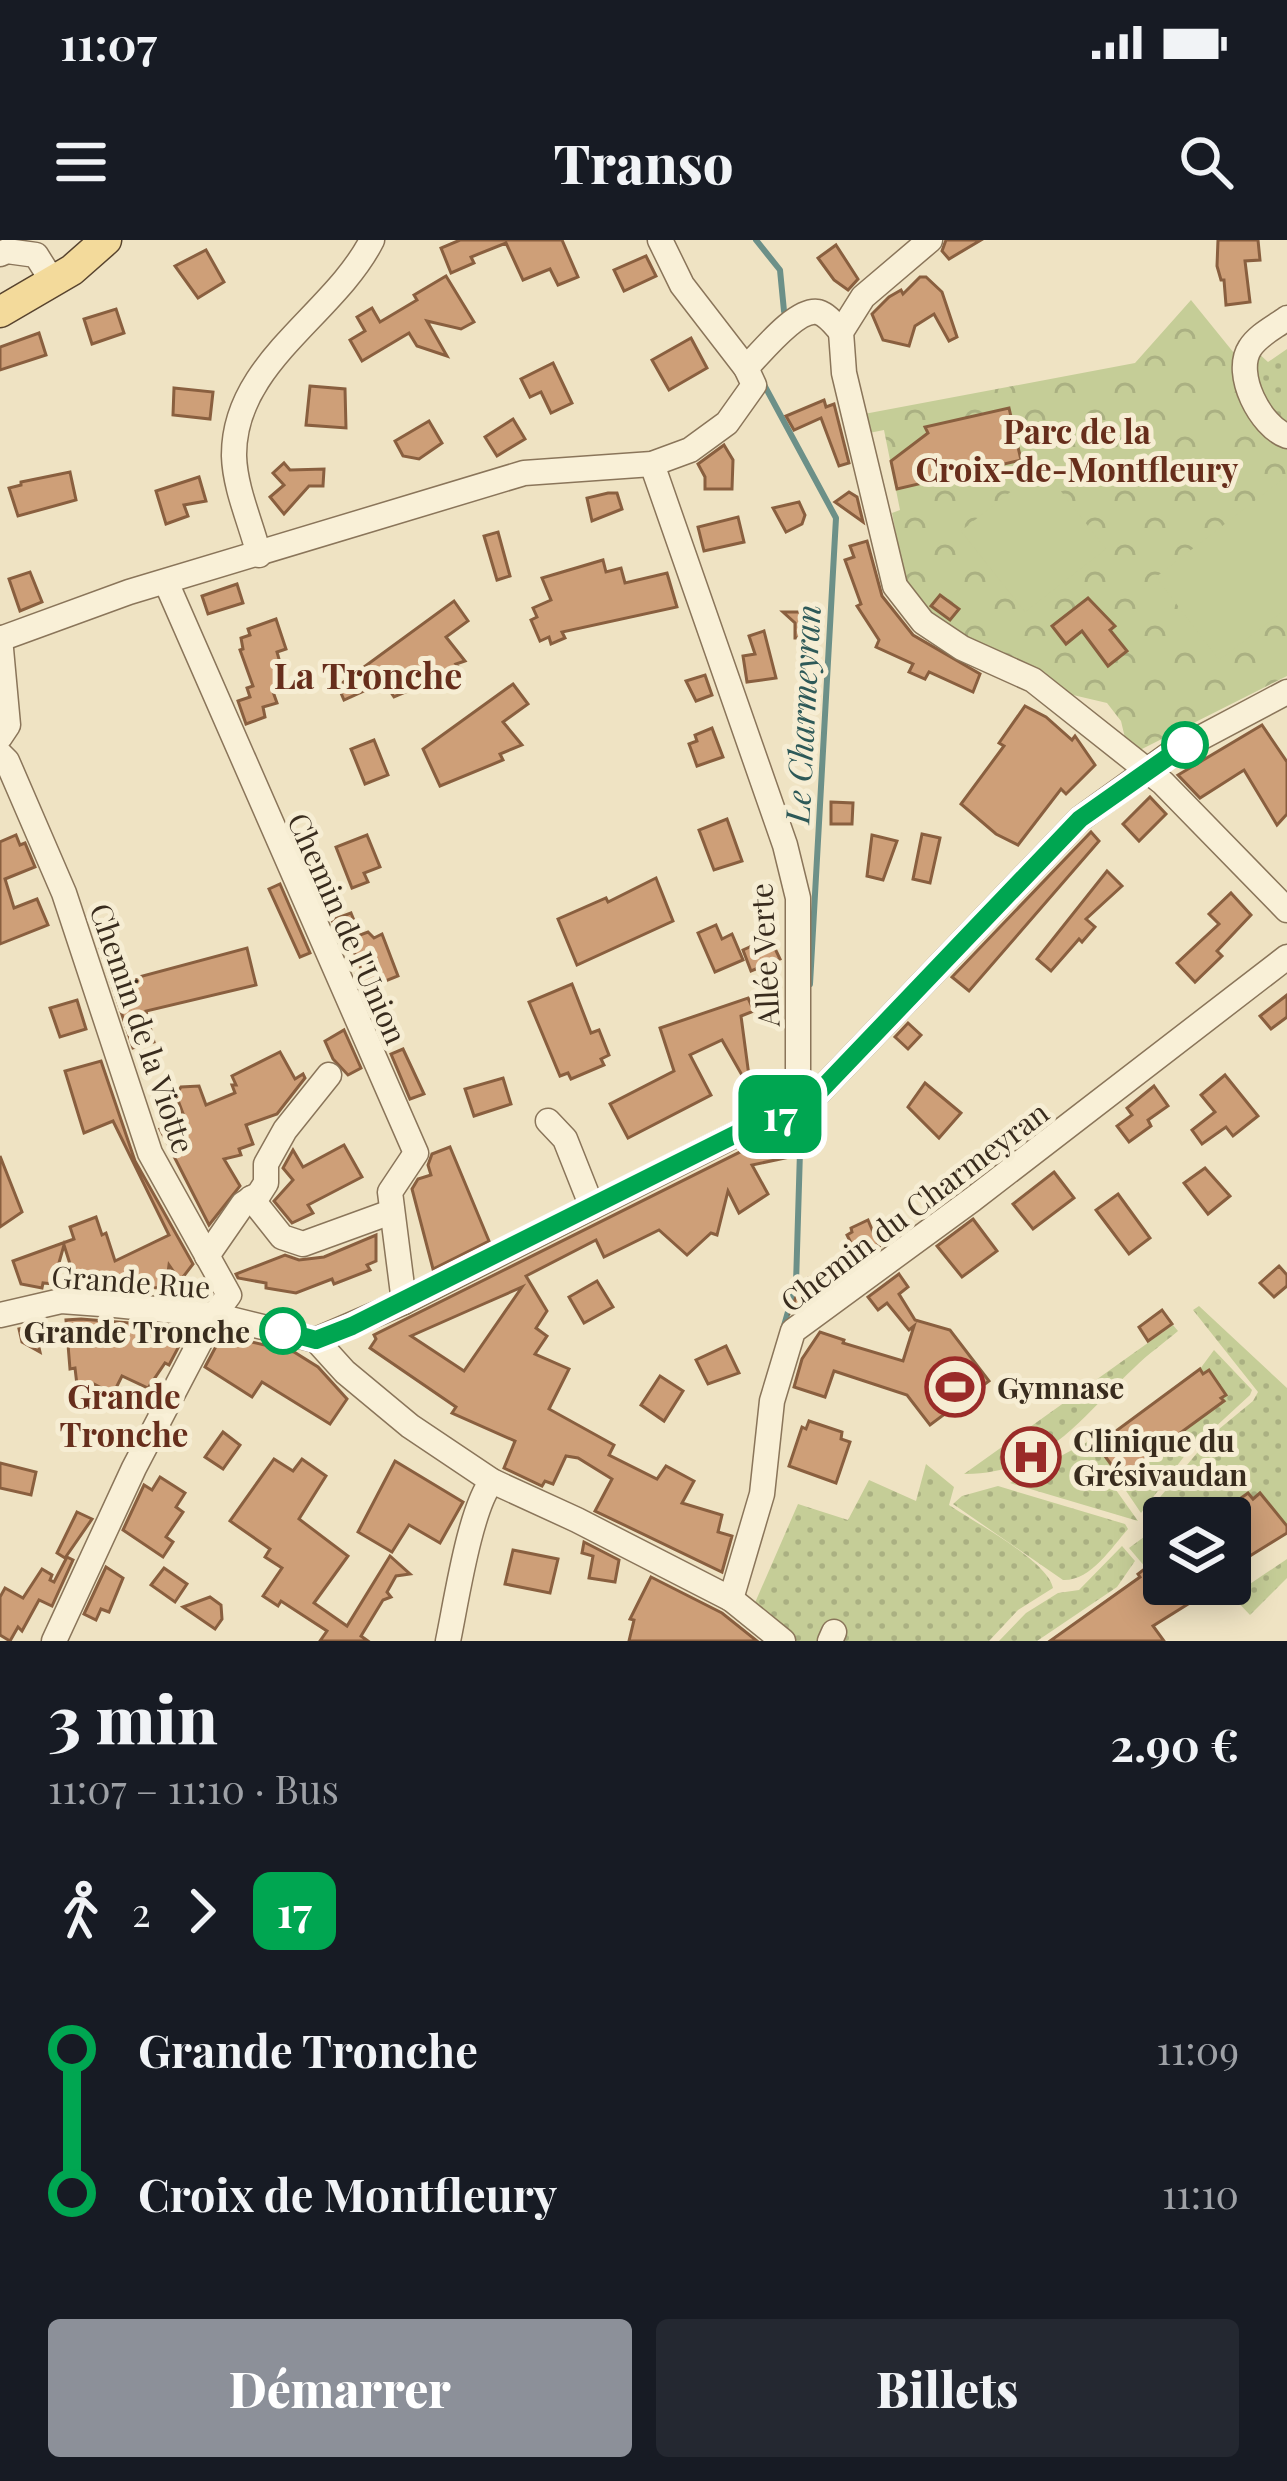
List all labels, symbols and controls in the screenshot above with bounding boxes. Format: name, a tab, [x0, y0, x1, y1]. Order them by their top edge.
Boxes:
text: 11:07	[60, 12, 157, 72]
text: Transo	[553, 126, 734, 198]
icon: menu	[48, 129, 114, 195]
icon: search	[1173, 129, 1239, 195]
district label: Parc de la Croix-de-Montfleury	[916, 408, 1238, 490]
water label: Le Charmeyran	[773, 603, 829, 827]
district label: La Tronche	[274, 650, 462, 698]
unlabelled marker	[1163, 723, 1207, 767]
street label: Chemin de l'Union	[279, 806, 417, 1050]
street label: Allée Verte	[740, 882, 788, 1029]
street label: Chemin de la Viotte	[82, 898, 204, 1158]
line badge: 17	[726, 1075, 834, 1153]
text: 17	[762, 1086, 798, 1142]
street label: Chemin du Charmeyran	[772, 1092, 1056, 1320]
street label: Grande Rue	[50, 1255, 212, 1307]
marker: Grande Tronche	[261, 1309, 305, 1353]
place label: Grande Tronche	[23, 1311, 250, 1351]
sports icon: Gymnase	[924, 1356, 986, 1418]
place label: Gymnase	[997, 1367, 1124, 1407]
district label: Grande Tronche	[60, 1373, 188, 1455]
place label: Clinique du Grésivaudan	[1073, 1420, 1248, 1494]
hospital icon: Clinique du Grésivaudan	[1000, 1426, 1062, 1488]
map controls	[1143, 1497, 1251, 1605]
button: layers	[1143, 1497, 1251, 1605]
text: 3 min	[48, 1673, 218, 1761]
text: 2.90 €	[1111, 1713, 1239, 1773]
text: 11:07 – 11:10 · Bus	[48, 1762, 339, 1814]
icon: walk	[48, 1878, 114, 1944]
icon: forward	[169, 1878, 235, 1944]
text: 17	[277, 1883, 312, 1939]
text: 2	[132, 1885, 151, 1937]
text: Grande Tronche	[138, 2019, 478, 2079]
text: 11:09	[1157, 2023, 1239, 2075]
text: Croix de Montfleury	[138, 2163, 557, 2223]
text: 11:10	[1162, 2167, 1239, 2219]
button: Démarrer	[48, 2319, 632, 2457]
button: Billets	[656, 2319, 1239, 2457]

